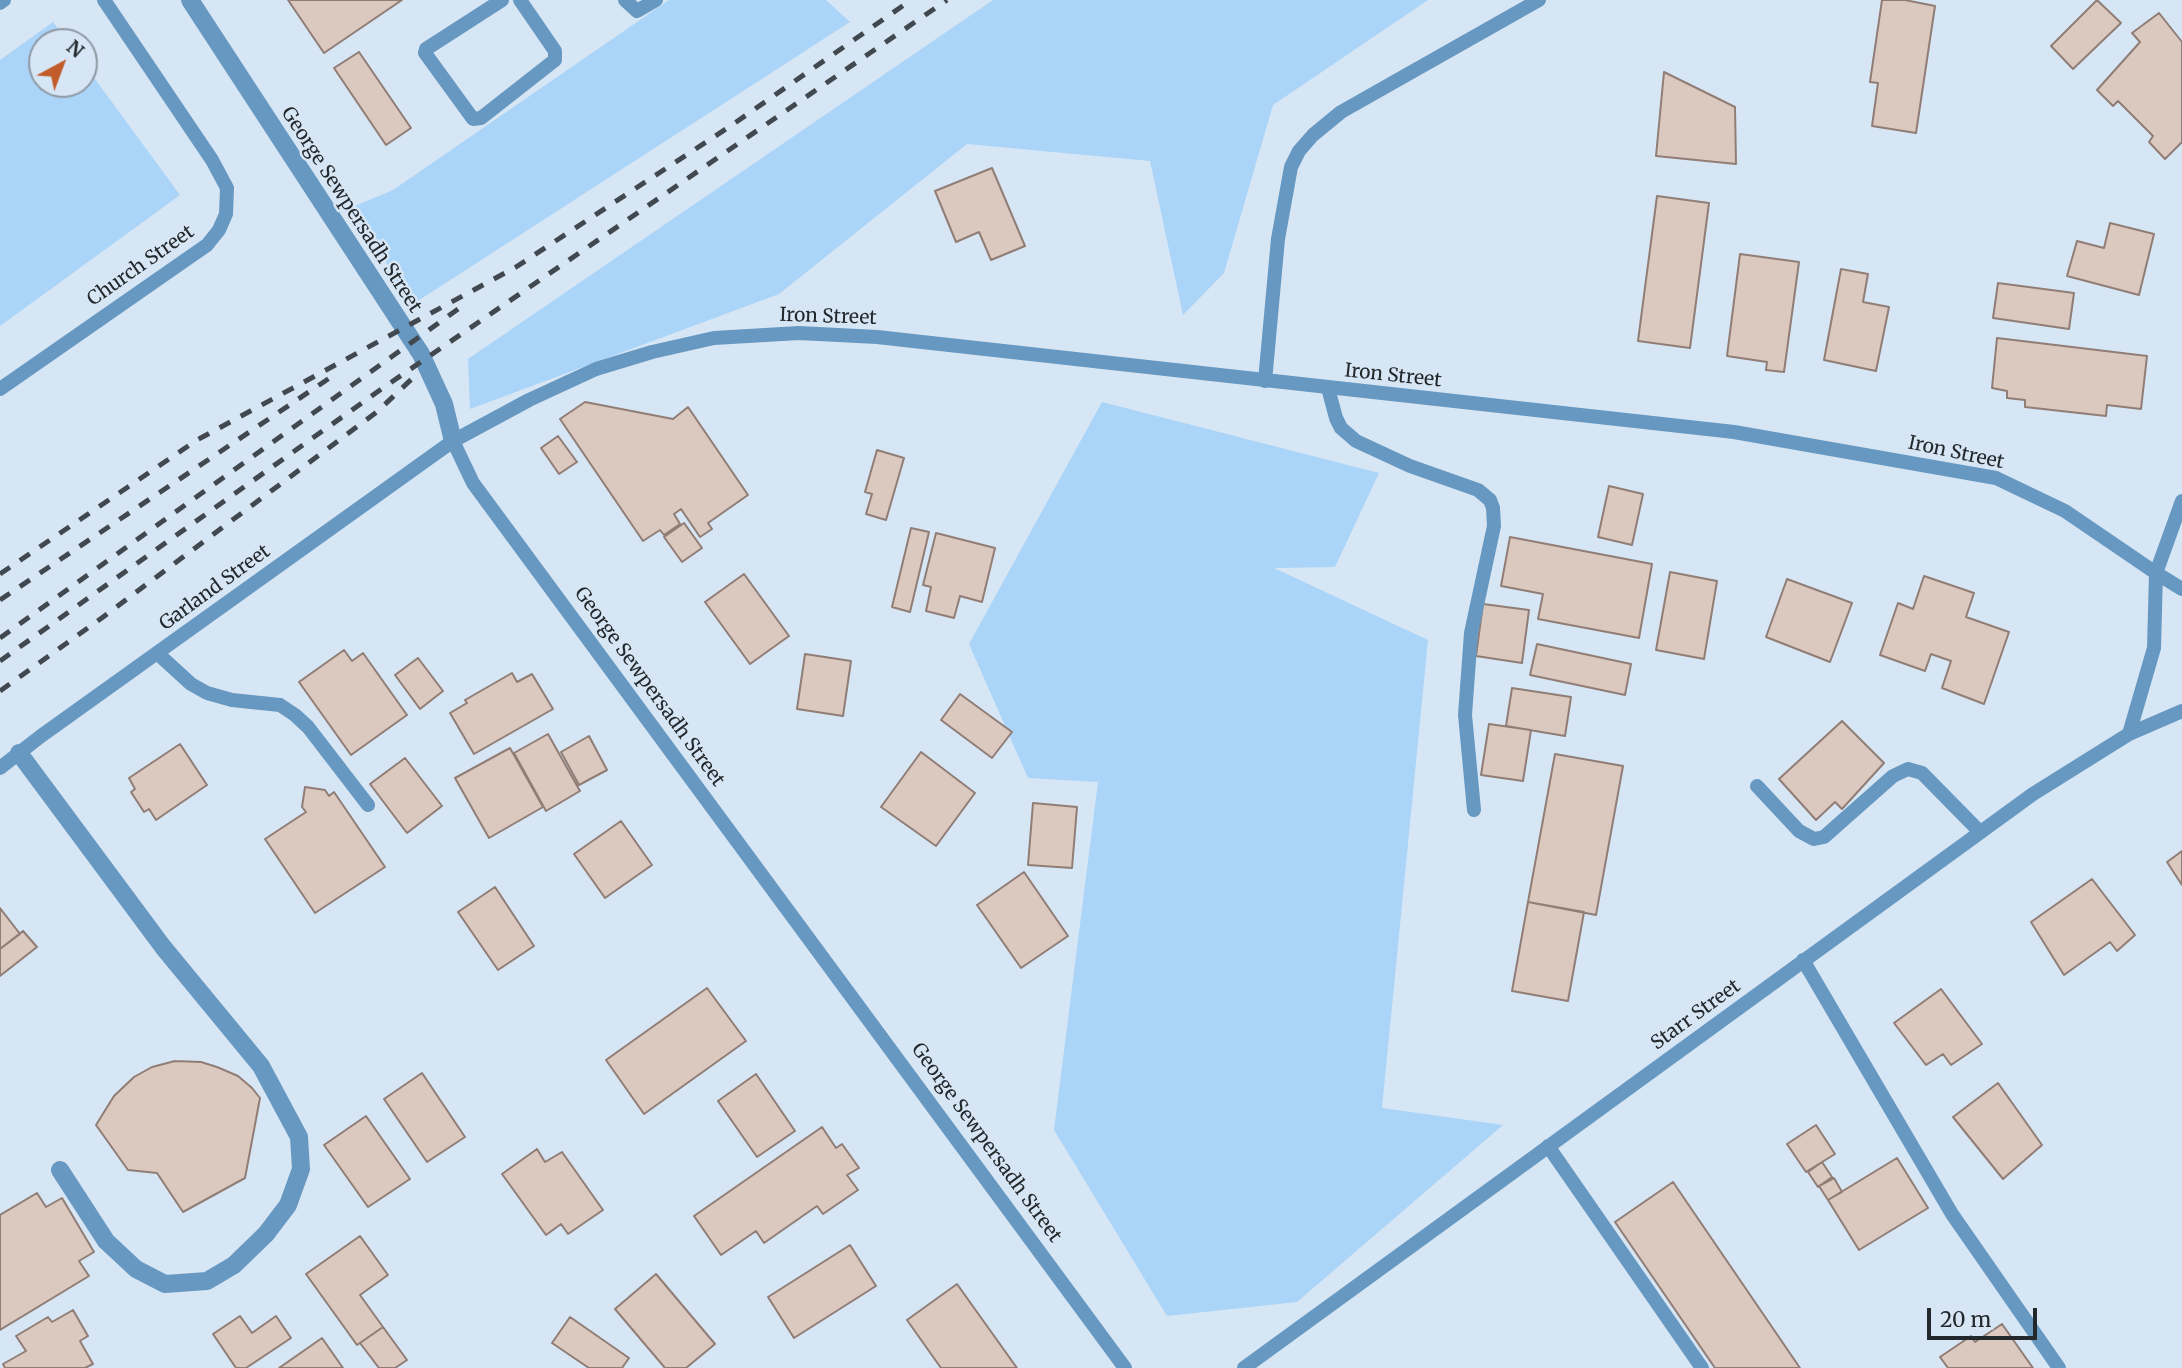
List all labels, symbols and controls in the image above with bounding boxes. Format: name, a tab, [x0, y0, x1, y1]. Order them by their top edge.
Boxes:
north arrow	[28, 28, 98, 98]
text: N	[62, 35, 89, 63]
street label: George Sewpersadh Street	[276, 103, 426, 317]
street label: Church Street	[83, 221, 199, 311]
street label: Iron Street	[779, 304, 877, 330]
street label: Iron Street	[1343, 360, 1443, 392]
street label: Iron Street	[1906, 432, 2006, 474]
street label: Garland Street	[155, 540, 275, 636]
street label: George Sewpersadh Street	[569, 583, 729, 791]
street label: Starr Street	[1647, 975, 1745, 1055]
street label: George Sewpersadh Street	[906, 1039, 1066, 1247]
scale bar	[1930, 1294, 2040, 1338]
text: 20 m	[1940, 1306, 1991, 1333]

